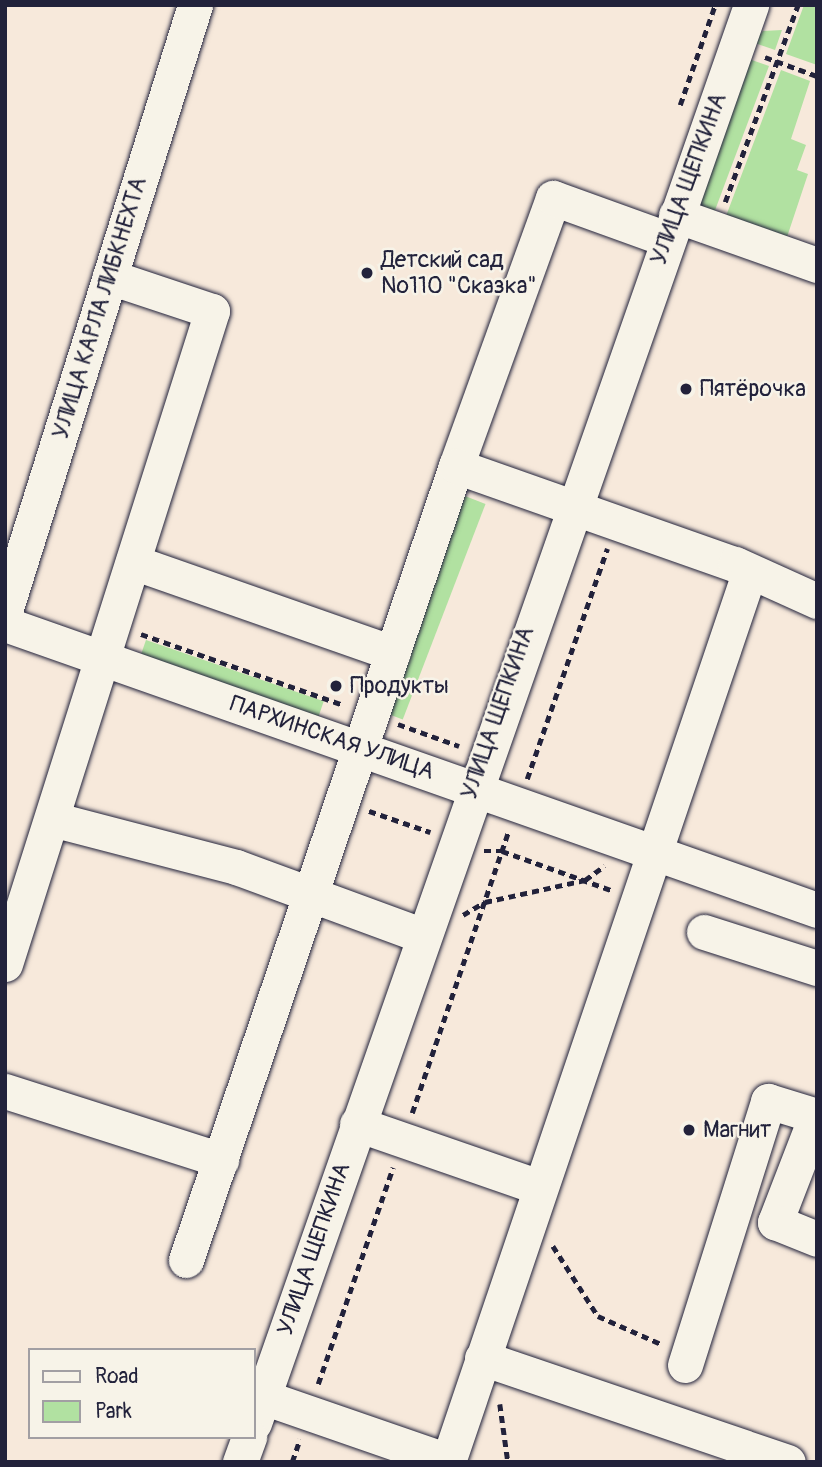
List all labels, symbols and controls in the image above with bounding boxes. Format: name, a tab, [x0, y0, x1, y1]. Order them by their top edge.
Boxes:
street label: УЛИЦА ЩЕПКИНА	[645, 90, 733, 268]
street label: УЛИЦА КАРЛА ЛИБКНЕХТА	[47, 174, 153, 442]
place label: Детский сад №110 "Сказка"	[381, 246, 537, 300]
marker: Детский сад №110 "Сказка"	[359, 265, 375, 281]
place label: Пятёрочка	[700, 375, 806, 403]
marker: Пятёрочка	[678, 381, 694, 397]
street label: УЛИЦА ЩЕПКИНА	[456, 623, 540, 803]
place label: Продукты	[350, 672, 449, 700]
marker: Продукты	[328, 678, 344, 694]
street label: ПАРХИНСКАЯ УЛИЦА	[226, 690, 438, 786]
place label: Магнит	[703, 1116, 771, 1144]
marker: Магнит	[681, 1122, 697, 1138]
street label: УЛИЦА ЩЕПКИНА	[272, 1159, 356, 1339]
legend	[28, 1348, 256, 1439]
text: Road	[95, 1363, 139, 1390]
text: Park	[95, 1398, 132, 1425]

